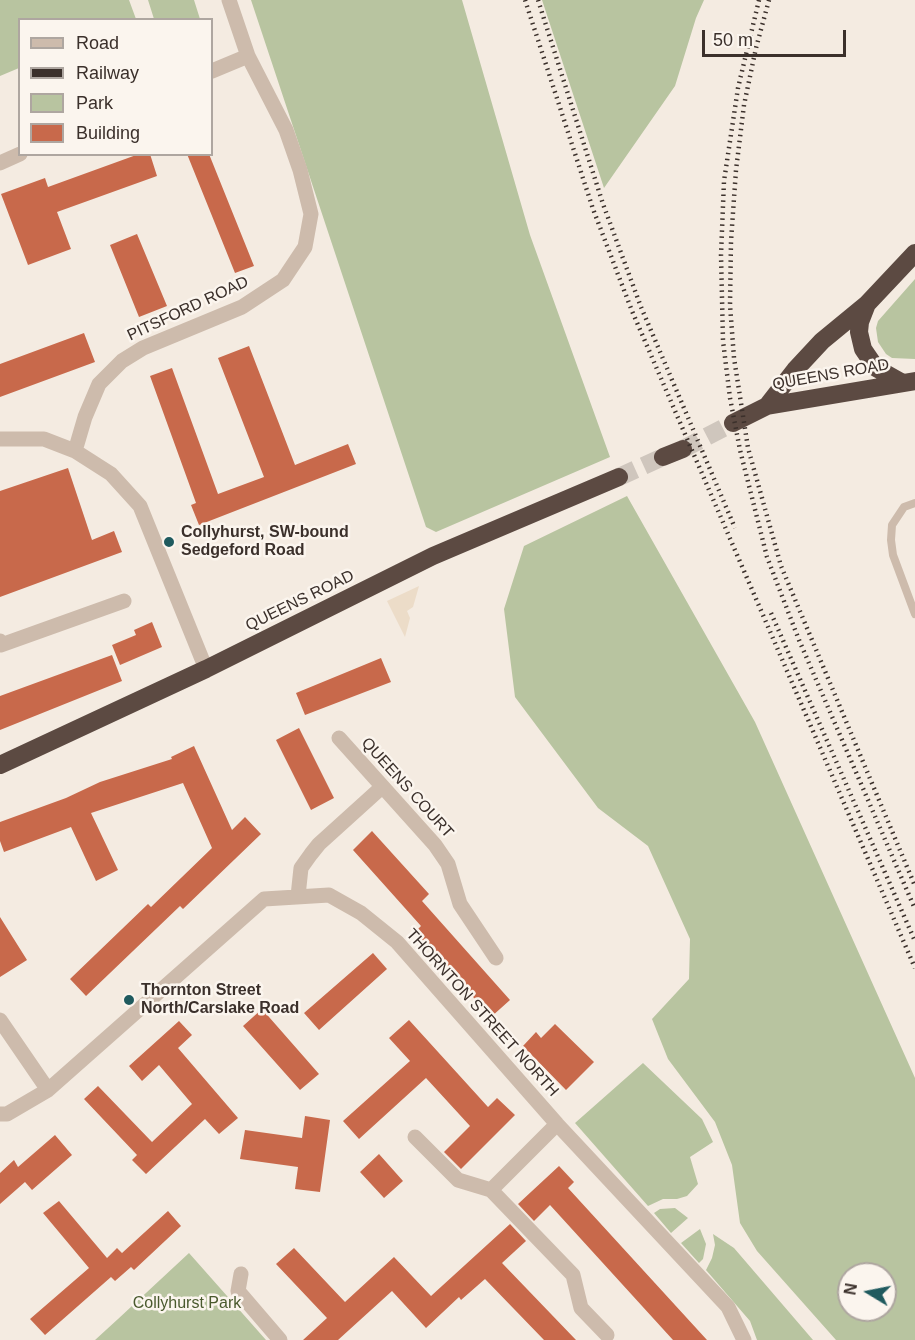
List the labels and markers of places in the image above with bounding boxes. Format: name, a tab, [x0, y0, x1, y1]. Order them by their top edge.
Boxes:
place label: Collyhurst, SW-bound Sedgeford Road	[181, 523, 349, 561]
marker: Collyhurst, SW-bound Sedgeford Road	[162, 535, 176, 549]
place label: Thornton Street North/Carslake Road	[141, 981, 299, 1019]
marker: Thornton Street North/Carslake Road	[122, 993, 136, 1007]

